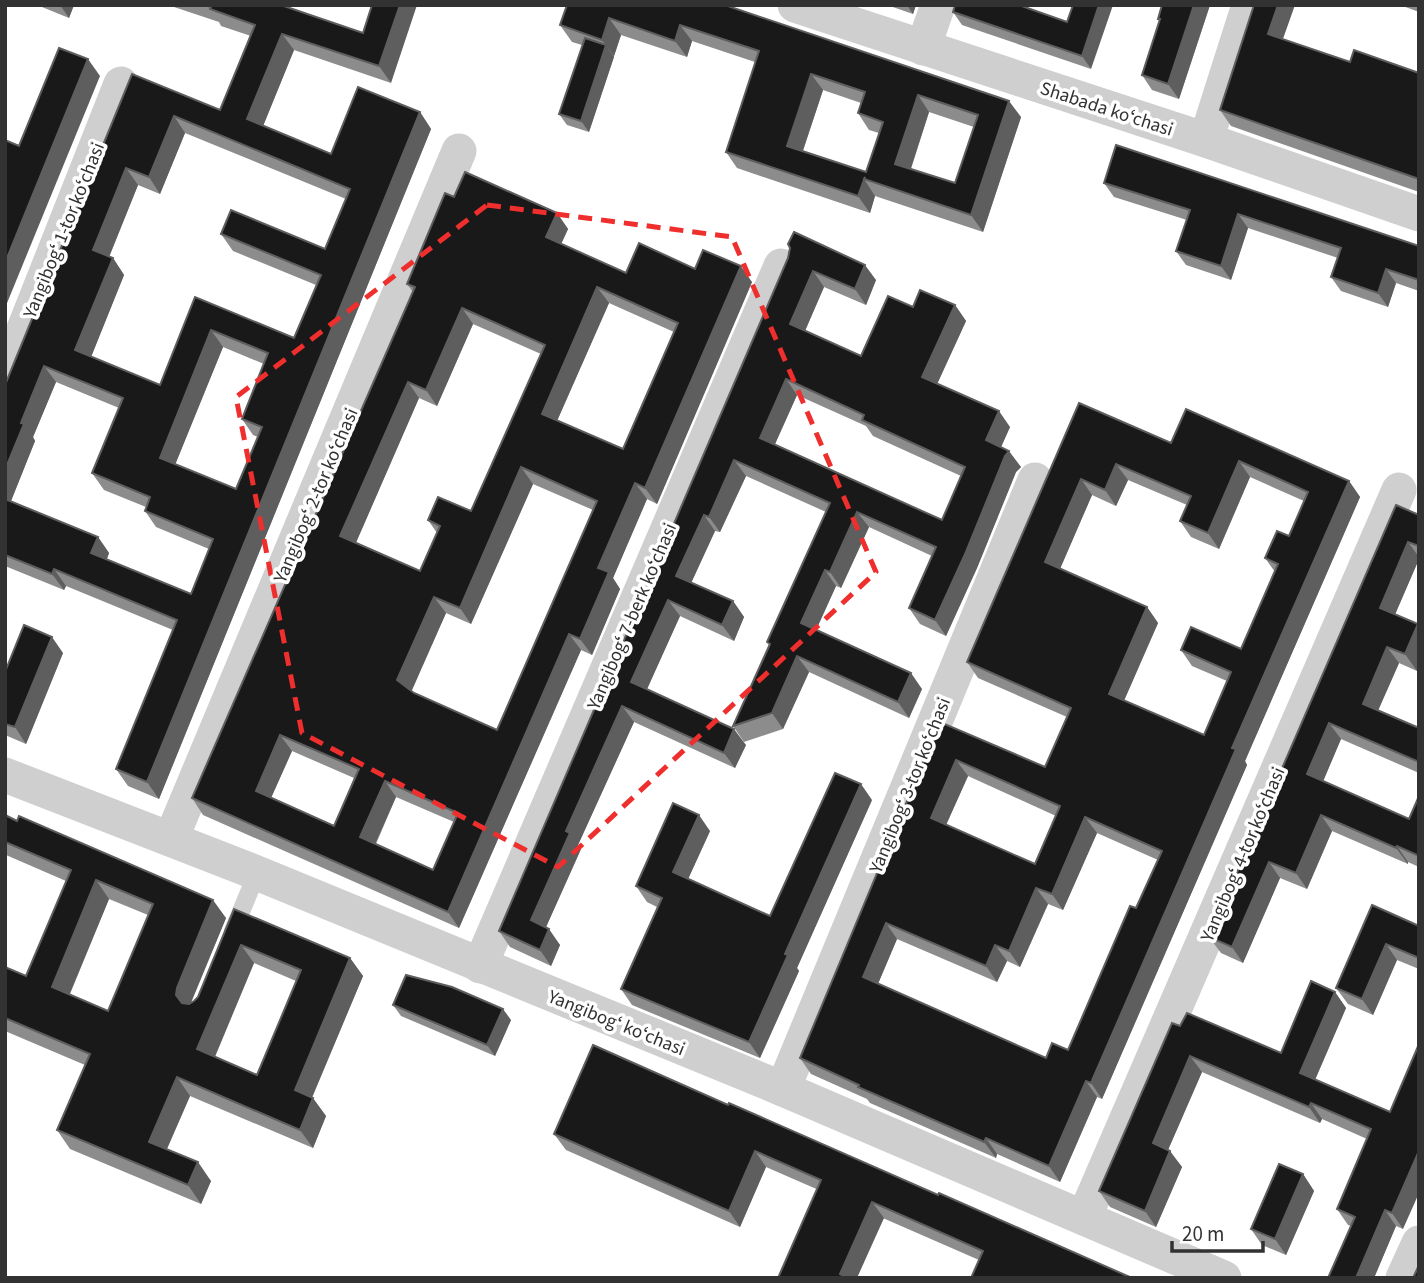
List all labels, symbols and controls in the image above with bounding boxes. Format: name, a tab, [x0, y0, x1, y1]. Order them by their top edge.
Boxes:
street label: Shabada koʻchasi	[1037, 75, 1177, 144]
street label: Yangibogʻ 1-tor koʻchasi	[16, 139, 112, 323]
street label: Yangibogʻ 2-tor koʻchasi	[267, 404, 365, 588]
street label: Yangibogʻ 7-berk koʻchasi	[580, 519, 684, 715]
street label: Yangibogʻ 3-tor koʻchasi	[862, 694, 958, 878]
street label: Yangibogʻ 4-tor koʻchasi	[1194, 763, 1292, 947]
street label: Yangibogʻ koʻchasi	[543, 983, 689, 1063]
scale bar	[1172, 1210, 1263, 1254]
text: 20 m	[1182, 1219, 1224, 1249]

